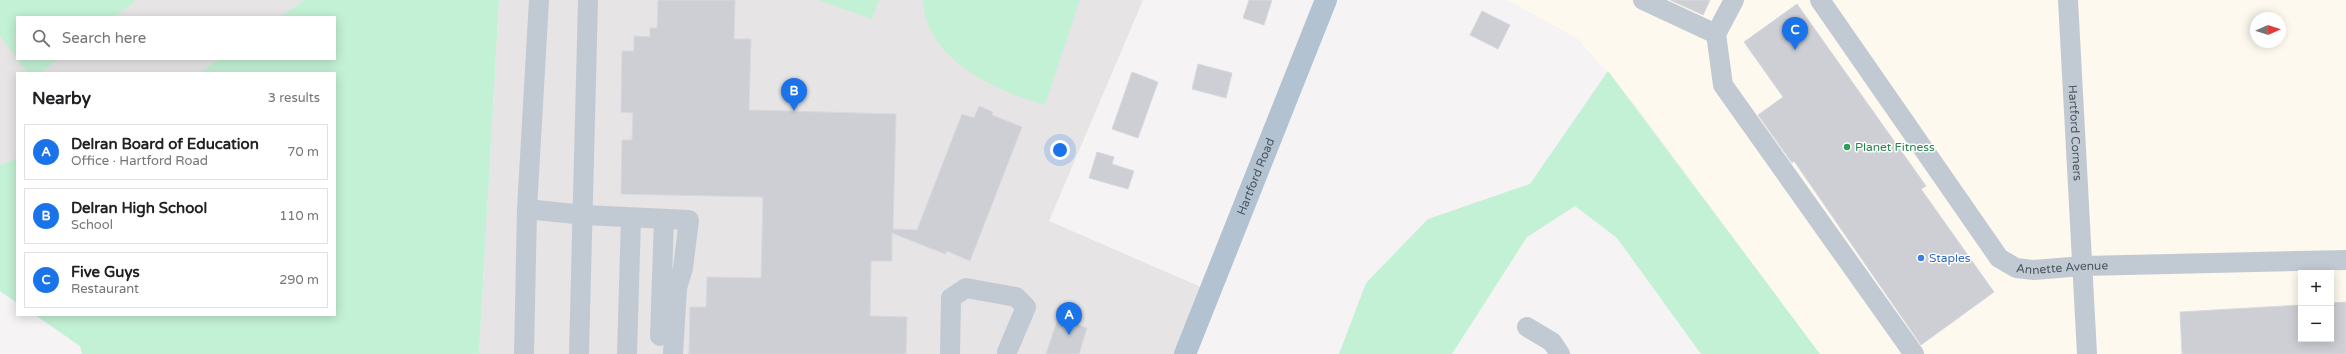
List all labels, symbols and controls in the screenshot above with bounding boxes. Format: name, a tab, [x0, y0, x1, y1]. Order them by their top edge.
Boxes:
north arrow	[2250, 12, 2286, 48]
search box	[16, 16, 336, 60]
pin: C	[1782, 17, 1808, 50]
icon: search	[30, 27, 52, 49]
text: Search here	[62, 29, 146, 47]
pin: B	[781, 78, 807, 111]
street label: Hartford Corners	[2066, 84, 2085, 181]
text: Nearby	[32, 88, 91, 109]
text: 3 results	[268, 90, 320, 106]
text: Delran Board of Education	[71, 135, 259, 153]
street label: Hartford Road	[1234, 136, 1277, 217]
your location	[1050, 140, 1070, 160]
place label: Planet Fitness	[1855, 140, 1935, 154]
marker: Planet Fitness	[1842, 142, 1852, 152]
text: A	[41, 144, 51, 160]
text: 70 m	[287, 144, 319, 160]
text: Office · Hartford Road	[71, 153, 208, 169]
text: Delran High School	[71, 199, 207, 217]
text: B	[41, 208, 51, 224]
text: 110 m	[279, 208, 319, 224]
text: School	[71, 217, 113, 233]
place label: Staples	[1929, 251, 1971, 265]
marker: Staples	[1916, 253, 1926, 263]
street label: Annette Avenue	[2015, 258, 2109, 277]
text: Five Guys	[71, 263, 140, 281]
map controls	[2298, 270, 2334, 342]
button: +	[2298, 270, 2334, 306]
text: C	[41, 272, 51, 288]
text: 290 m	[279, 272, 319, 288]
text: Restaurant	[71, 281, 139, 297]
pin: A	[1056, 302, 1082, 335]
button: −	[2298, 306, 2334, 342]

